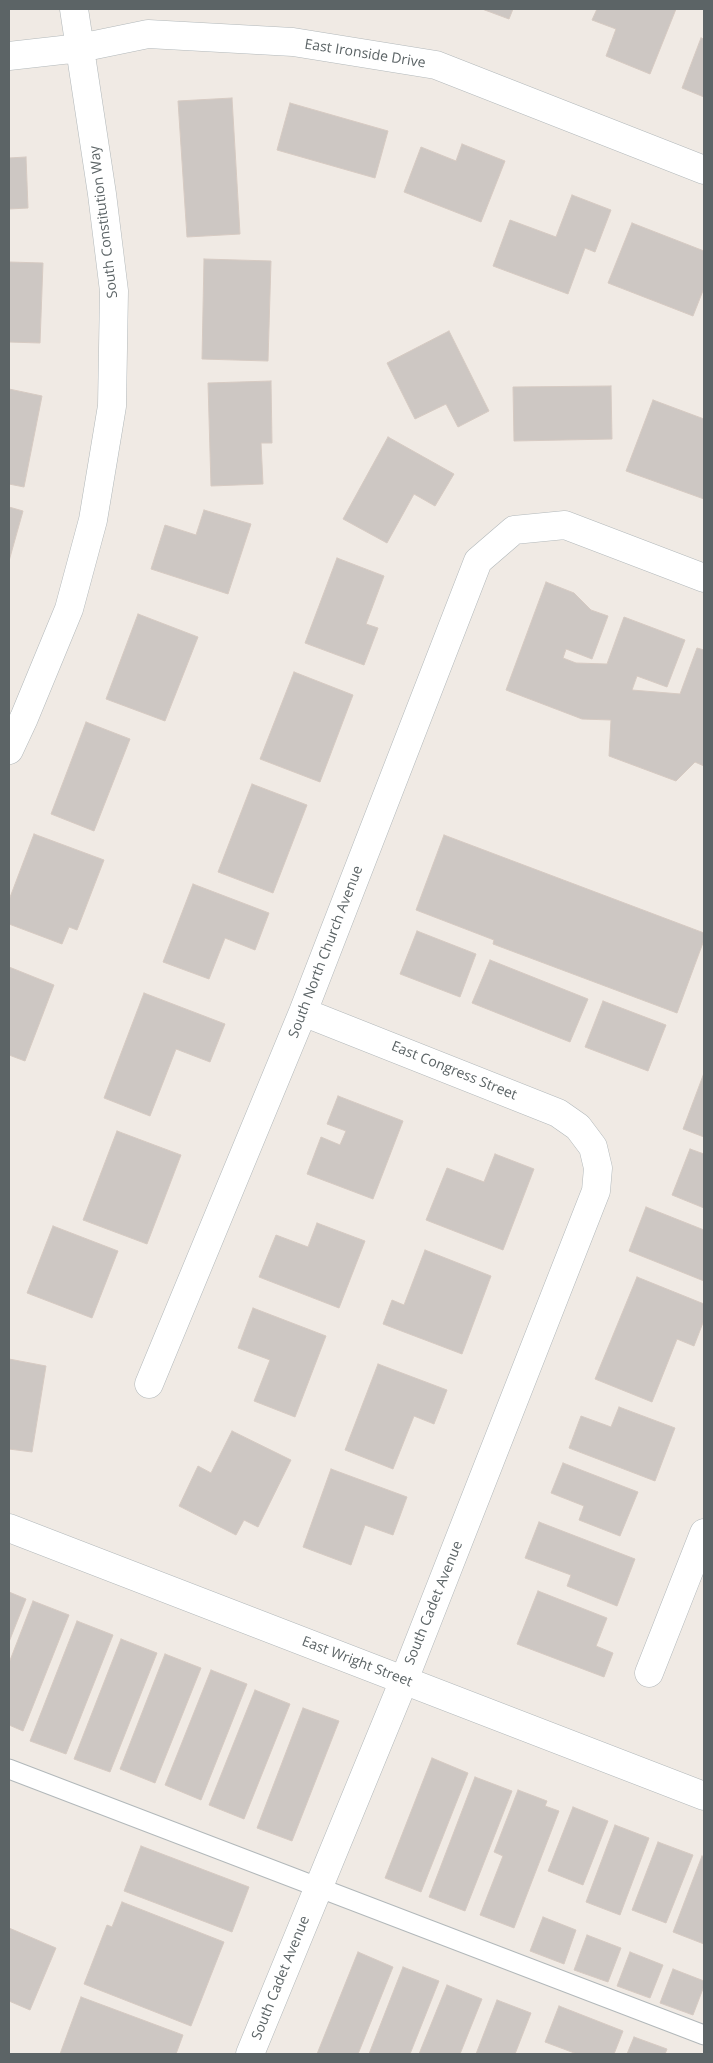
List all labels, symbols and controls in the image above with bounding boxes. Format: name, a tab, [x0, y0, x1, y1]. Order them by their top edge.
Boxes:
street label: East Ironside Drive	[303, 36, 427, 72]
street label: South Constitution Way	[86, 145, 122, 299]
street label: South North Church Avenue	[285, 863, 367, 1041]
street label: East Congress Street	[389, 1038, 519, 1104]
street label: South Cadet Avenue	[401, 1539, 467, 1667]
street label: East Wright Street	[299, 1633, 415, 1691]
street label: South Cadet Avenue	[248, 1914, 314, 2042]

